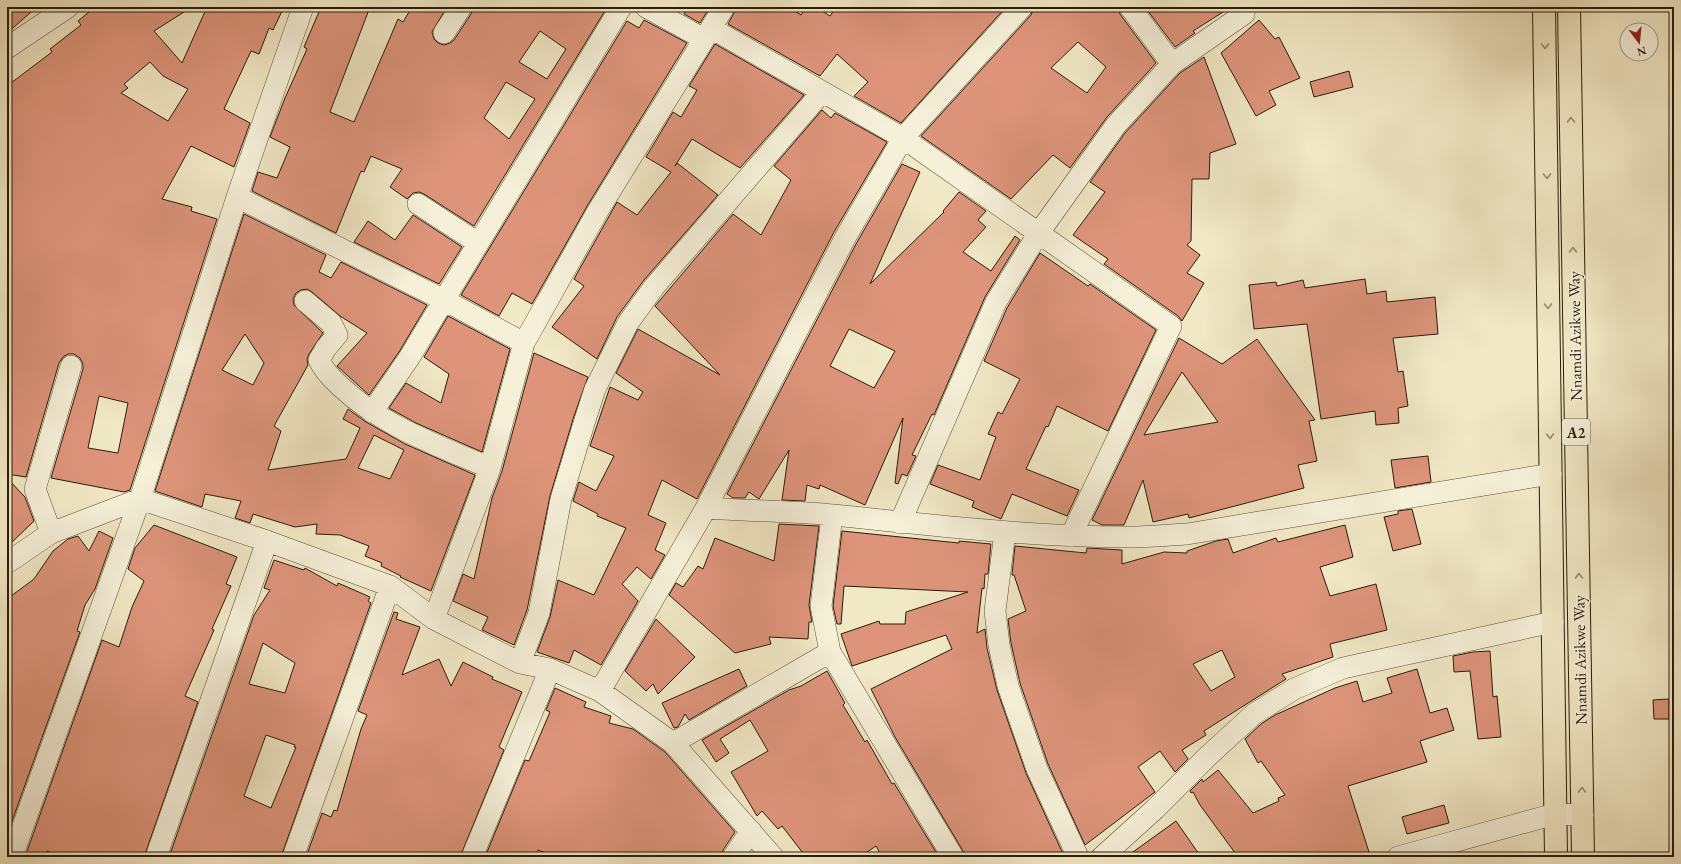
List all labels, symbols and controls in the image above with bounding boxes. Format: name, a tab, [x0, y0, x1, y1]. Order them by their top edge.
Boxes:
north arrow	[1619, 22, 1659, 62]
one-way arrow	[1541, 43, 1549, 49]
text: N	[1635, 44, 1648, 60]
one-way arrow	[1567, 117, 1575, 123]
one-way arrow	[1543, 173, 1551, 179]
one-way arrow	[1569, 247, 1577, 253]
street label: Nnamdi Azikwe Way	[1563, 270, 1587, 401]
one-way arrow	[1544, 303, 1552, 309]
road number: A2	[1562, 419, 1590, 445]
one-way arrow	[1546, 433, 1554, 439]
one-way arrow	[1575, 573, 1583, 579]
street label: Nnamdi Azikwe Way	[1568, 594, 1592, 725]
one-way arrow	[1578, 787, 1586, 793]

